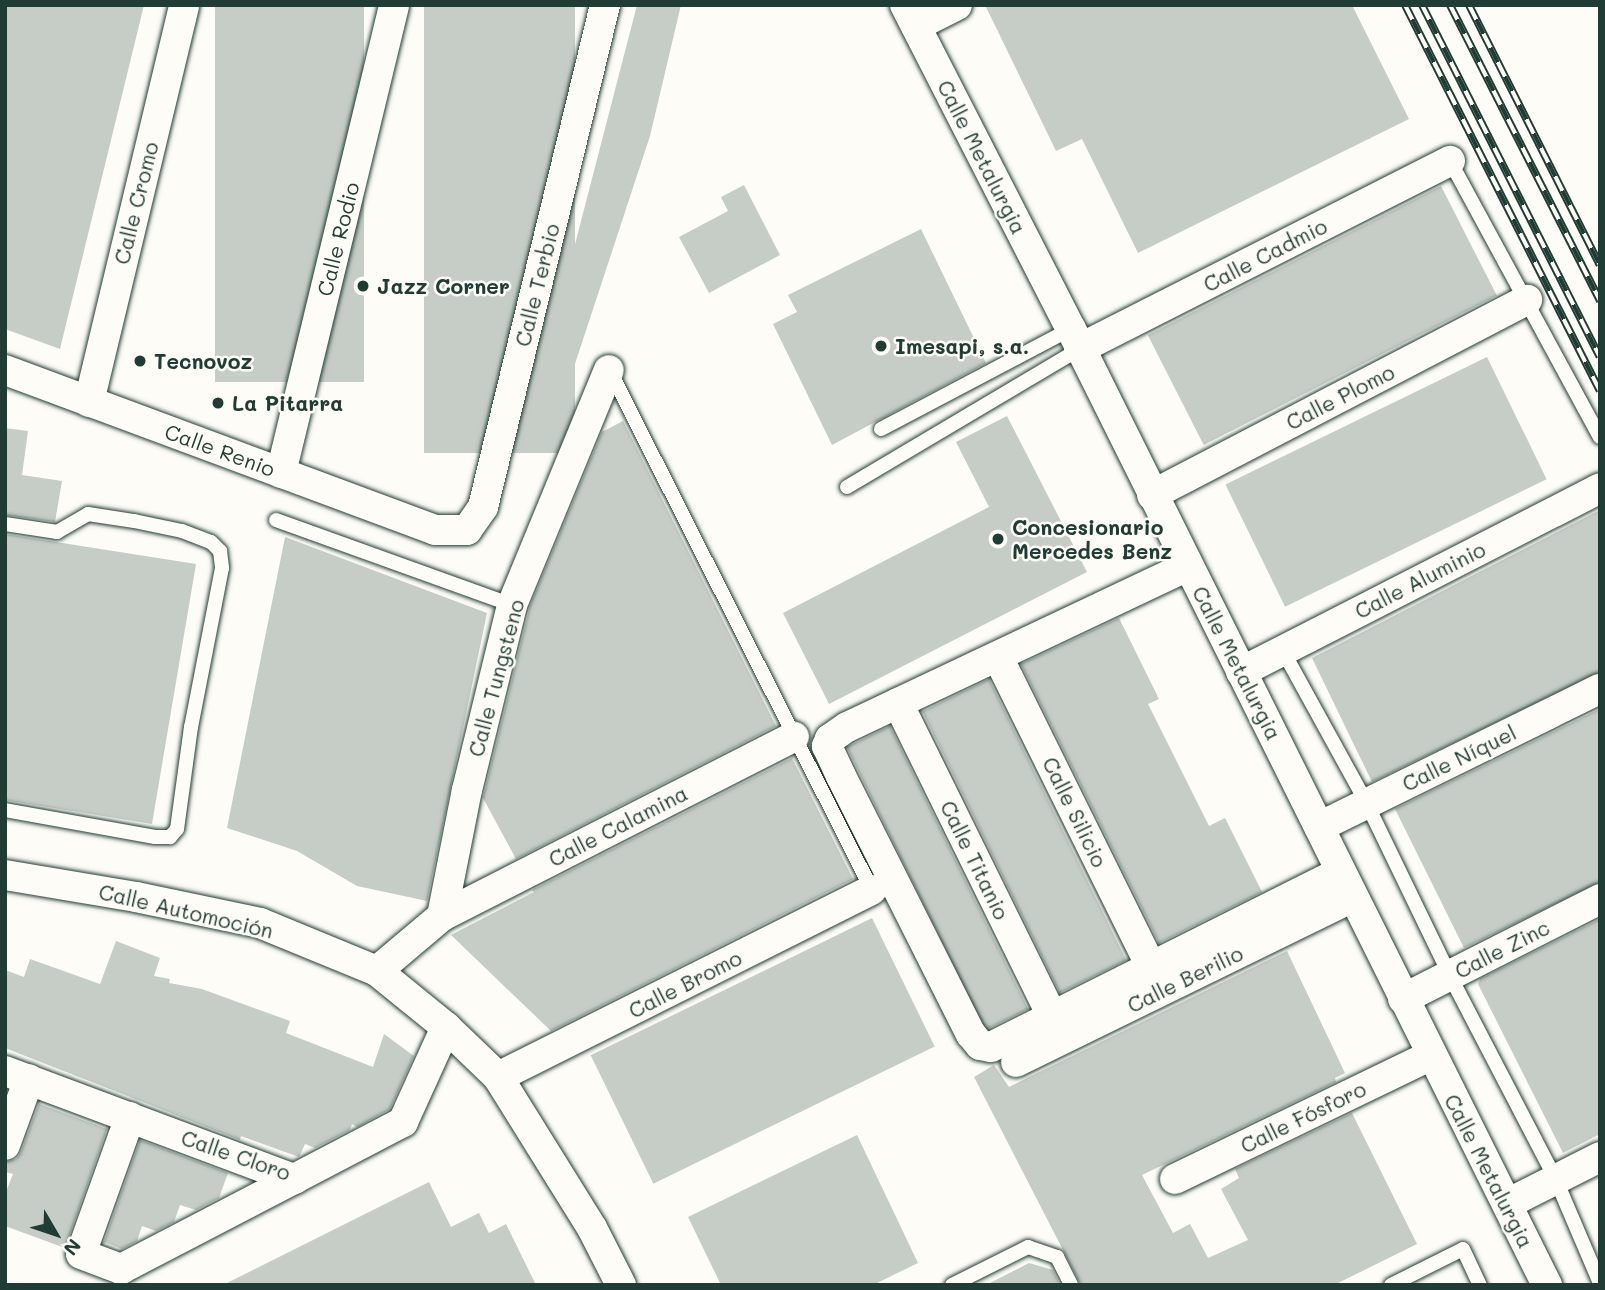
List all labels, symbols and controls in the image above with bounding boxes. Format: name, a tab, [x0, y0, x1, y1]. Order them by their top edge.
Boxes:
street label: Calle Metalurgia	[932, 76, 1032, 238]
street label: Calle Cromo	[109, 139, 163, 267]
street label: Calle Rodio	[312, 179, 364, 299]
street label: Calle Cadmio	[1199, 213, 1331, 297]
street label: Calle Terbio	[510, 221, 564, 349]
place label: Jazz Corner	[377, 273, 510, 299]
marker: Jazz Corner	[355, 278, 371, 294]
place label: Imesapi, s.a.	[895, 333, 1029, 359]
marker: Imesapi, s.a.	[873, 338, 889, 354]
place label: Tecnovoz	[154, 348, 252, 374]
marker: Tecnovoz	[132, 353, 148, 369]
street label: Calle Plomo	[1282, 359, 1398, 435]
place label: La Pitarra	[232, 390, 343, 416]
marker: La Pitarra	[210, 395, 226, 411]
street label: Calle Renio	[162, 418, 278, 482]
place label: Concesionario Mercedes Benz	[1012, 514, 1172, 564]
marker: Concesionario Mercedes Benz	[990, 531, 1006, 547]
street label: Calle Aluminio	[1350, 536, 1490, 624]
street label: Calle Metalurgia	[1187, 582, 1287, 744]
street label: Calle Tungsteno	[463, 597, 529, 759]
street label: Calle Níquel	[1398, 720, 1520, 796]
street label: Calle Silicio	[1037, 753, 1113, 871]
street label: Calle Calamina	[544, 780, 692, 872]
street label: Calle Titanio	[935, 796, 1015, 924]
street label: Calle Automoción	[96, 879, 276, 943]
street label: Calle Zinc	[1450, 914, 1554, 984]
street label: Calle Berilio	[1123, 940, 1247, 1018]
street label: Calle Bromo	[624, 945, 746, 1023]
street label: Calle Fósforo	[1236, 1076, 1370, 1158]
street label: Calle Metalurgia	[1439, 1090, 1539, 1252]
street label: Calle Cloro	[178, 1125, 294, 1185]
north arrow	[21, 1199, 91, 1269]
text: N	[58, 1234, 87, 1261]

